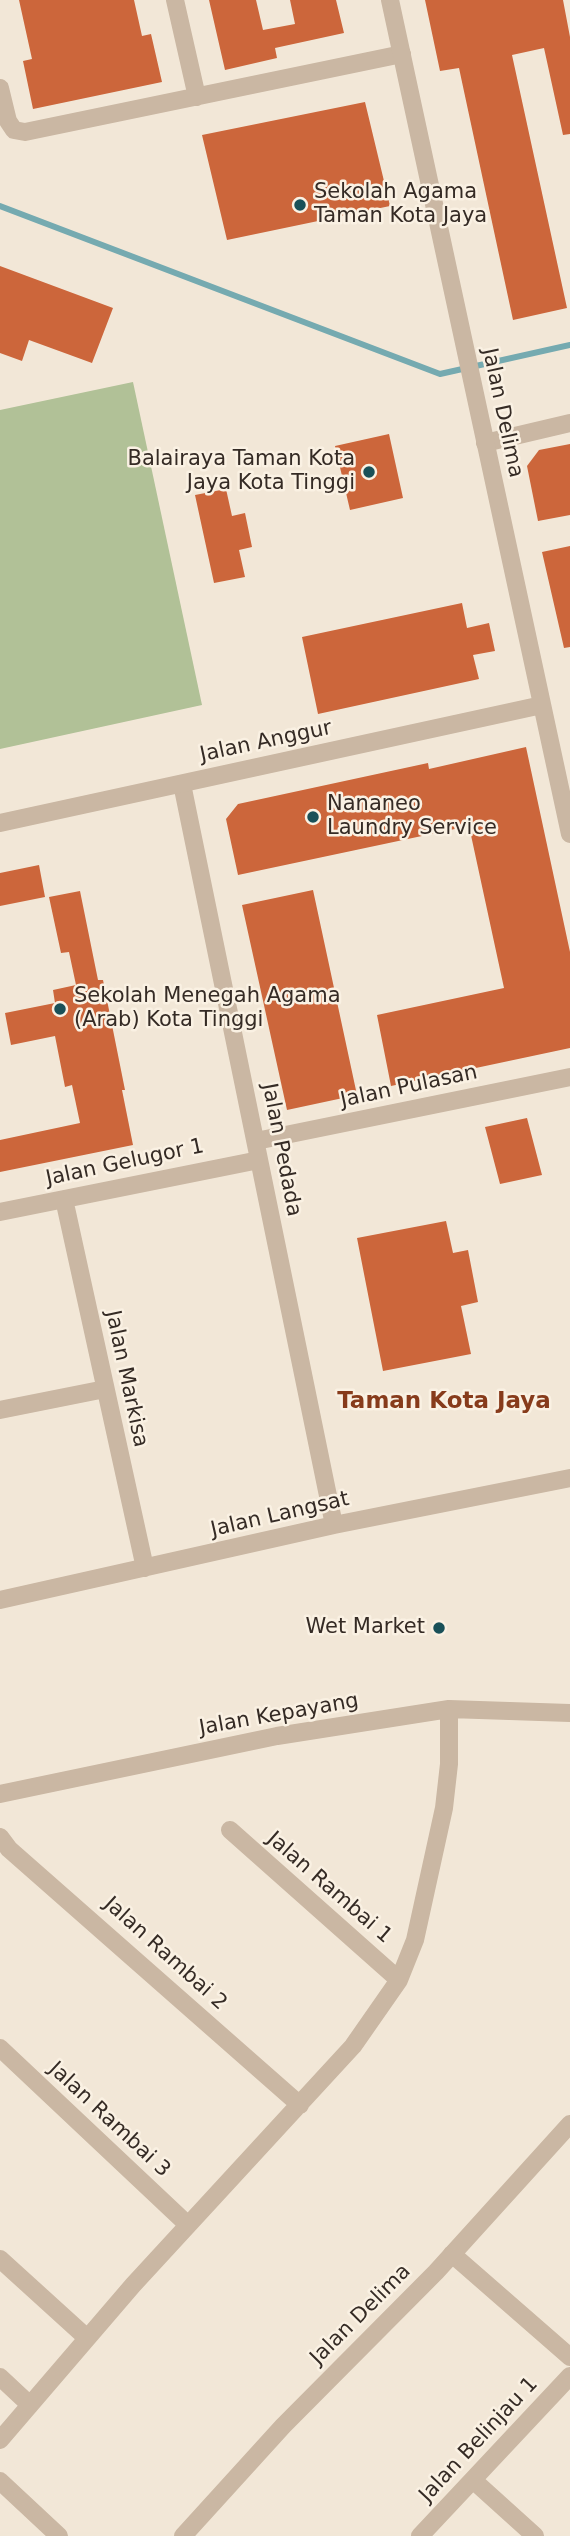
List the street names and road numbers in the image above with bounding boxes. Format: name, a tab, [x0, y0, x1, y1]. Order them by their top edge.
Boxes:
street label: Jalan Delima	[476, 346, 528, 480]
street label: Jalan Anggur	[198, 716, 334, 768]
street label: Jalan Pulasan	[338, 1060, 480, 1114]
street label: Jalan Pedada	[256, 1081, 306, 1219]
street label: Jalan Gelugor 1	[44, 1134, 206, 1192]
street label: Jalan Markisa	[99, 1308, 153, 1450]
street label: Jalan Langsat	[208, 1487, 352, 1543]
street label: Jalan Kepayang	[197, 1689, 361, 1741]
street label: Jalan Rambai 1	[261, 1827, 397, 1949]
street label: Jalan Rambai 2	[98, 1892, 232, 2016]
street label: Jalan Rambai 3	[43, 2057, 175, 2183]
street label: Jalan Delima	[305, 2259, 417, 2371]
street label: Jalan Belinjau 1	[415, 2372, 543, 2508]

